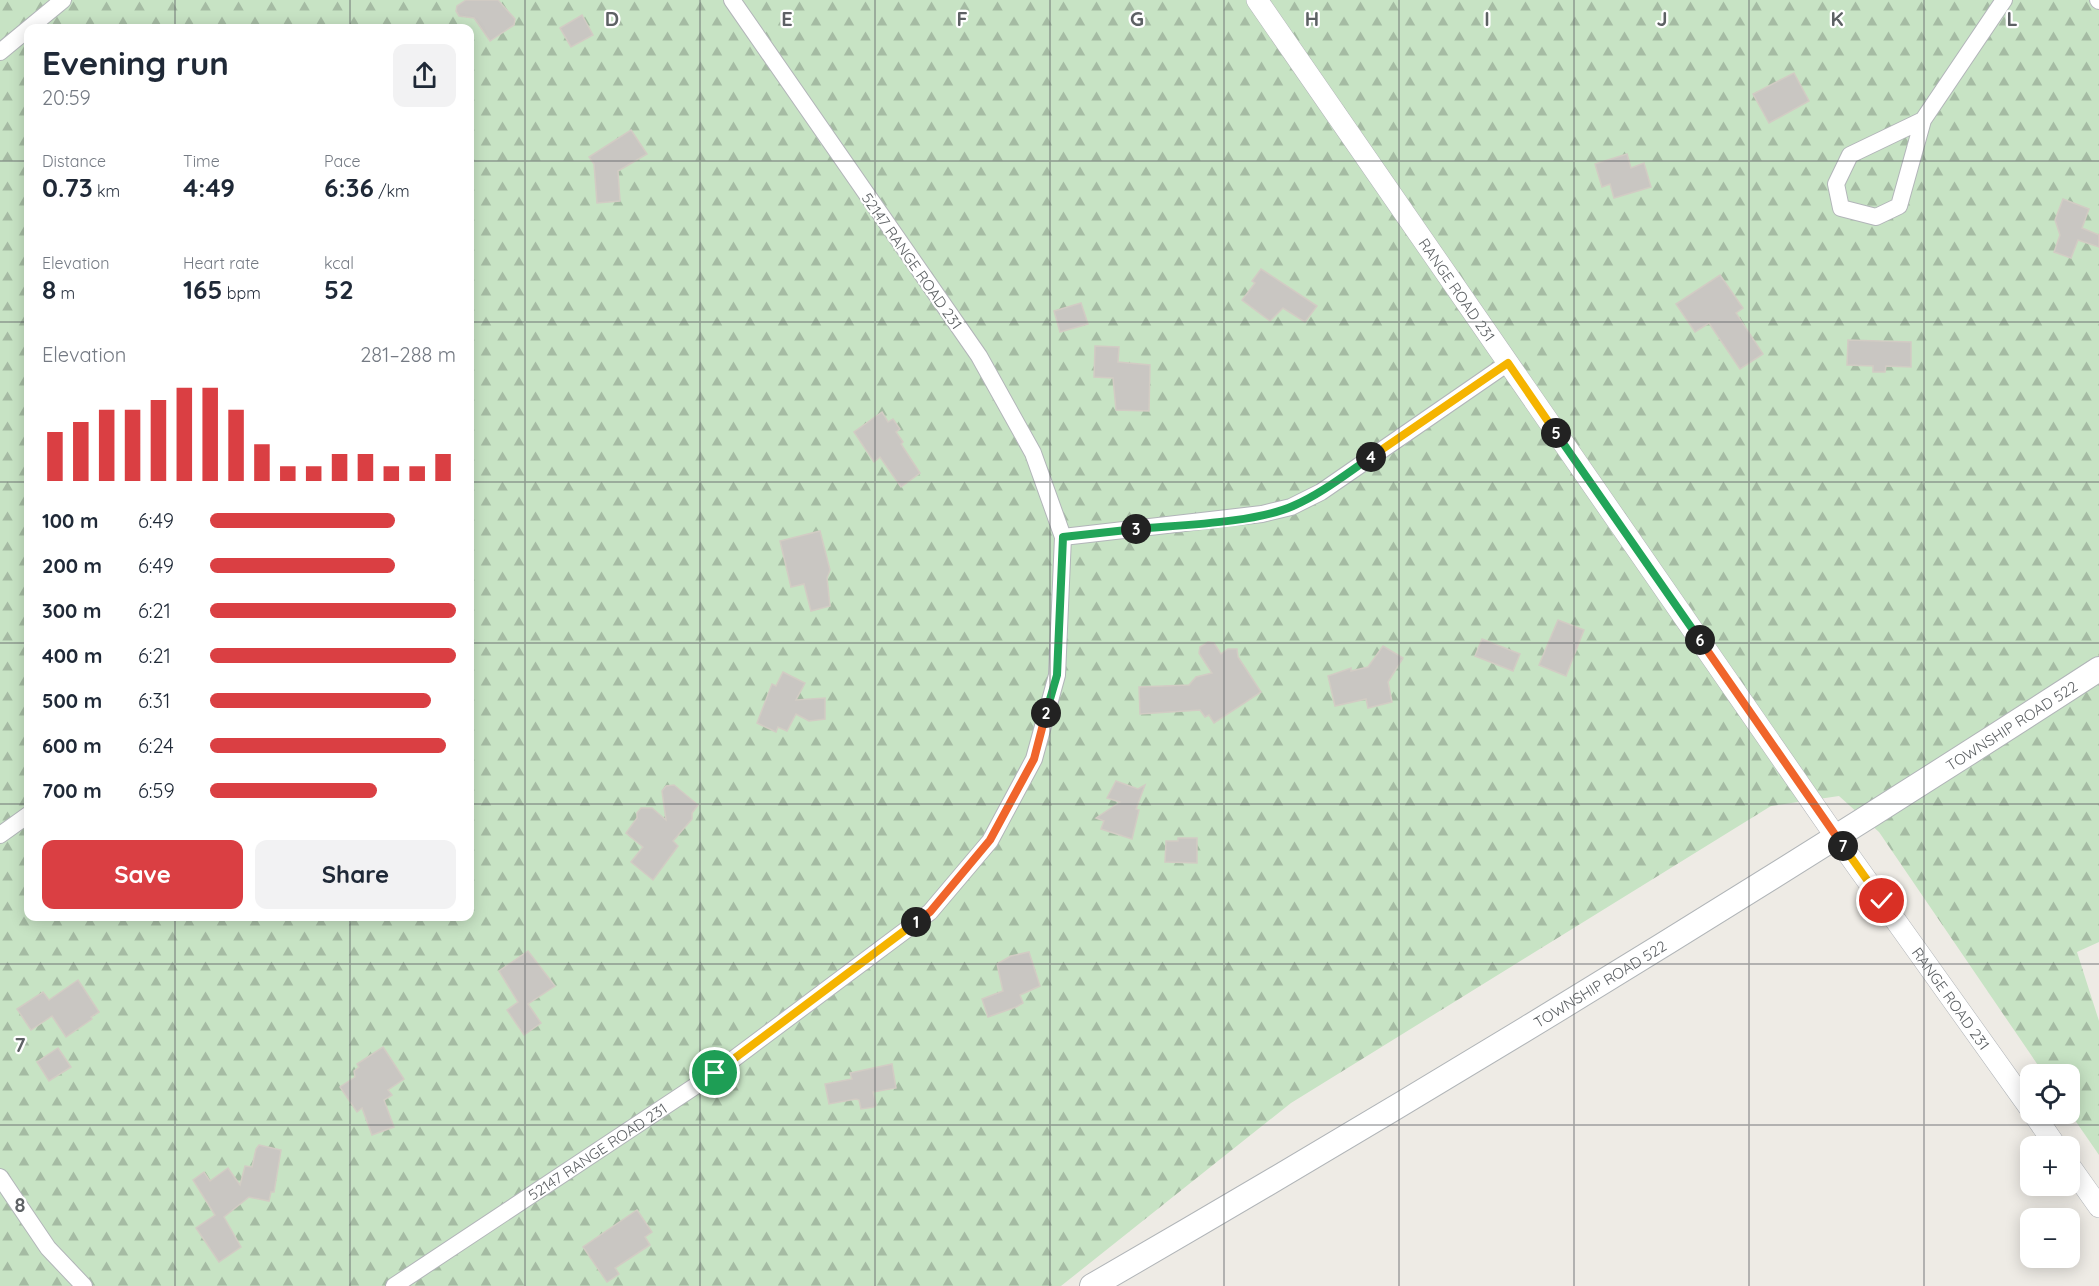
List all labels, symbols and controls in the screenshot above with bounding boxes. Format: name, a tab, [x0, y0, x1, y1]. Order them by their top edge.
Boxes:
text: D	[605, 6, 619, 31]
text: E	[781, 6, 793, 31]
text: F	[956, 6, 968, 31]
text: G	[1130, 6, 1144, 31]
text: H	[1305, 6, 1319, 31]
text: I	[1484, 6, 1490, 31]
text: J	[1656, 6, 1668, 31]
text: K	[1830, 6, 1844, 31]
text: L	[2006, 6, 2018, 31]
text: Evening run	[42, 42, 229, 83]
button: share	[393, 44, 456, 107]
text: 20:59	[42, 85, 91, 110]
text: Distance	[42, 151, 106, 171]
text: Time	[183, 151, 220, 171]
text: Pace	[324, 151, 360, 171]
text: 0.73	[42, 171, 93, 204]
text: 4:49	[183, 171, 235, 204]
text: 6:36	[324, 171, 374, 204]
text: km	[93, 181, 120, 201]
text: /km	[374, 181, 410, 201]
street label: 52147 RANGE ROAD 231	[858, 189, 966, 333]
street label: RANGE ROAD 231	[1415, 234, 1500, 345]
text: Elevation	[42, 253, 109, 273]
text: Heart rate	[183, 253, 259, 273]
text: kcal	[324, 253, 354, 273]
text: 8	[42, 273, 56, 306]
text: 165	[183, 273, 222, 306]
text: 52	[324, 273, 354, 306]
text: m	[56, 283, 75, 303]
text: bpm	[222, 283, 261, 303]
text: Elevation	[42, 342, 126, 367]
text: 281–288 m	[360, 342, 456, 367]
pin: 5	[1541, 418, 1571, 448]
text: 5	[1551, 423, 1561, 443]
pin: 4	[1356, 442, 1386, 472]
text: 4	[1366, 447, 1376, 467]
text: 100 m	[42, 508, 98, 533]
text: 6:49	[138, 508, 174, 533]
pin: 3	[1121, 514, 1151, 544]
text: 3	[1132, 519, 1140, 539]
text: 200 m	[42, 553, 102, 578]
text: 6:49	[138, 553, 174, 578]
text: 300 m	[42, 598, 101, 623]
text: 6:21	[138, 598, 171, 623]
pin: 6	[1685, 625, 1715, 655]
text: 6	[1696, 630, 1704, 650]
text: 400 m	[42, 643, 102, 668]
text: 6:21	[138, 643, 171, 668]
street label: TOWNSHIP ROAD 522	[1942, 676, 2081, 775]
text: 500 m	[42, 688, 102, 713]
text: 6:31	[138, 688, 170, 713]
pin: 2	[1031, 698, 1061, 728]
text: 2	[1041, 703, 1051, 723]
text: 600 m	[42, 733, 102, 758]
text: 6:24	[138, 733, 174, 758]
text: 700 m	[42, 778, 102, 803]
text: 6:59	[138, 778, 175, 803]
pin: 7	[1828, 831, 1858, 861]
text: 7	[1839, 836, 1847, 856]
button: Save	[42, 840, 243, 909]
button: Share	[255, 840, 456, 909]
pin	[1856, 875, 1907, 926]
icon: check	[1865, 884, 1898, 917]
pin: 1	[901, 907, 931, 937]
text: 1	[913, 912, 919, 932]
street label: TOWNSHIP ROAD 522	[1530, 936, 1670, 1032]
street label: RANGE ROAD 231	[1908, 943, 1994, 1053]
text: 7	[15, 1032, 26, 1057]
pin	[689, 1047, 740, 1098]
icon: arrive	[698, 1056, 731, 1089]
map controls	[2020, 1064, 2080, 1268]
button: locate	[2020, 1064, 2080, 1124]
street label: 52147 RANGE ROAD 231	[524, 1098, 670, 1204]
button: +	[2020, 1136, 2080, 1196]
text: 8	[15, 1192, 26, 1217]
button: −	[2020, 1208, 2080, 1268]

